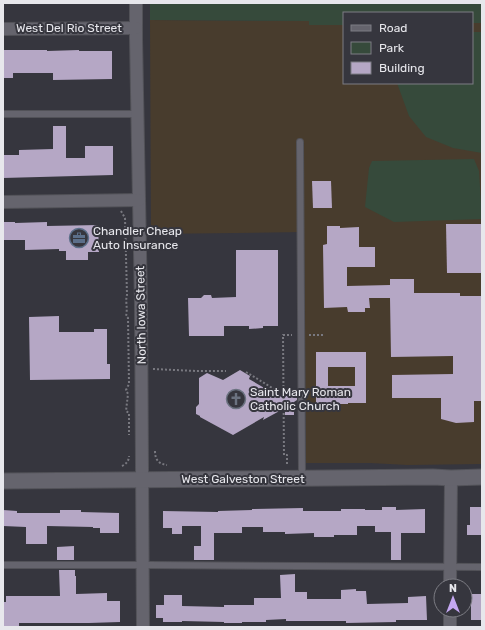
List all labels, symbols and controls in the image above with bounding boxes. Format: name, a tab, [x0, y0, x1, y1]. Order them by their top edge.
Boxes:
legend	[343, 12, 473, 84]
street label: West Del Rio Street	[16, 21, 122, 35]
text: Road	[379, 21, 407, 35]
text: Park	[379, 41, 405, 55]
text: Building	[379, 61, 425, 75]
place label: Chandler Cheap Auto Insurance	[93, 224, 182, 252]
office icon: Chandler Cheap Auto Insurance	[68, 227, 90, 249]
street label: North Iowa Street	[133, 265, 149, 364]
place label: Saint Mary Roman Catholic Church	[250, 385, 351, 413]
church icon: Saint Mary Roman Catholic Church	[225, 388, 247, 410]
street label: West Galveston Street	[181, 472, 305, 486]
north arrow	[433, 578, 473, 618]
text: N	[449, 582, 457, 595]

